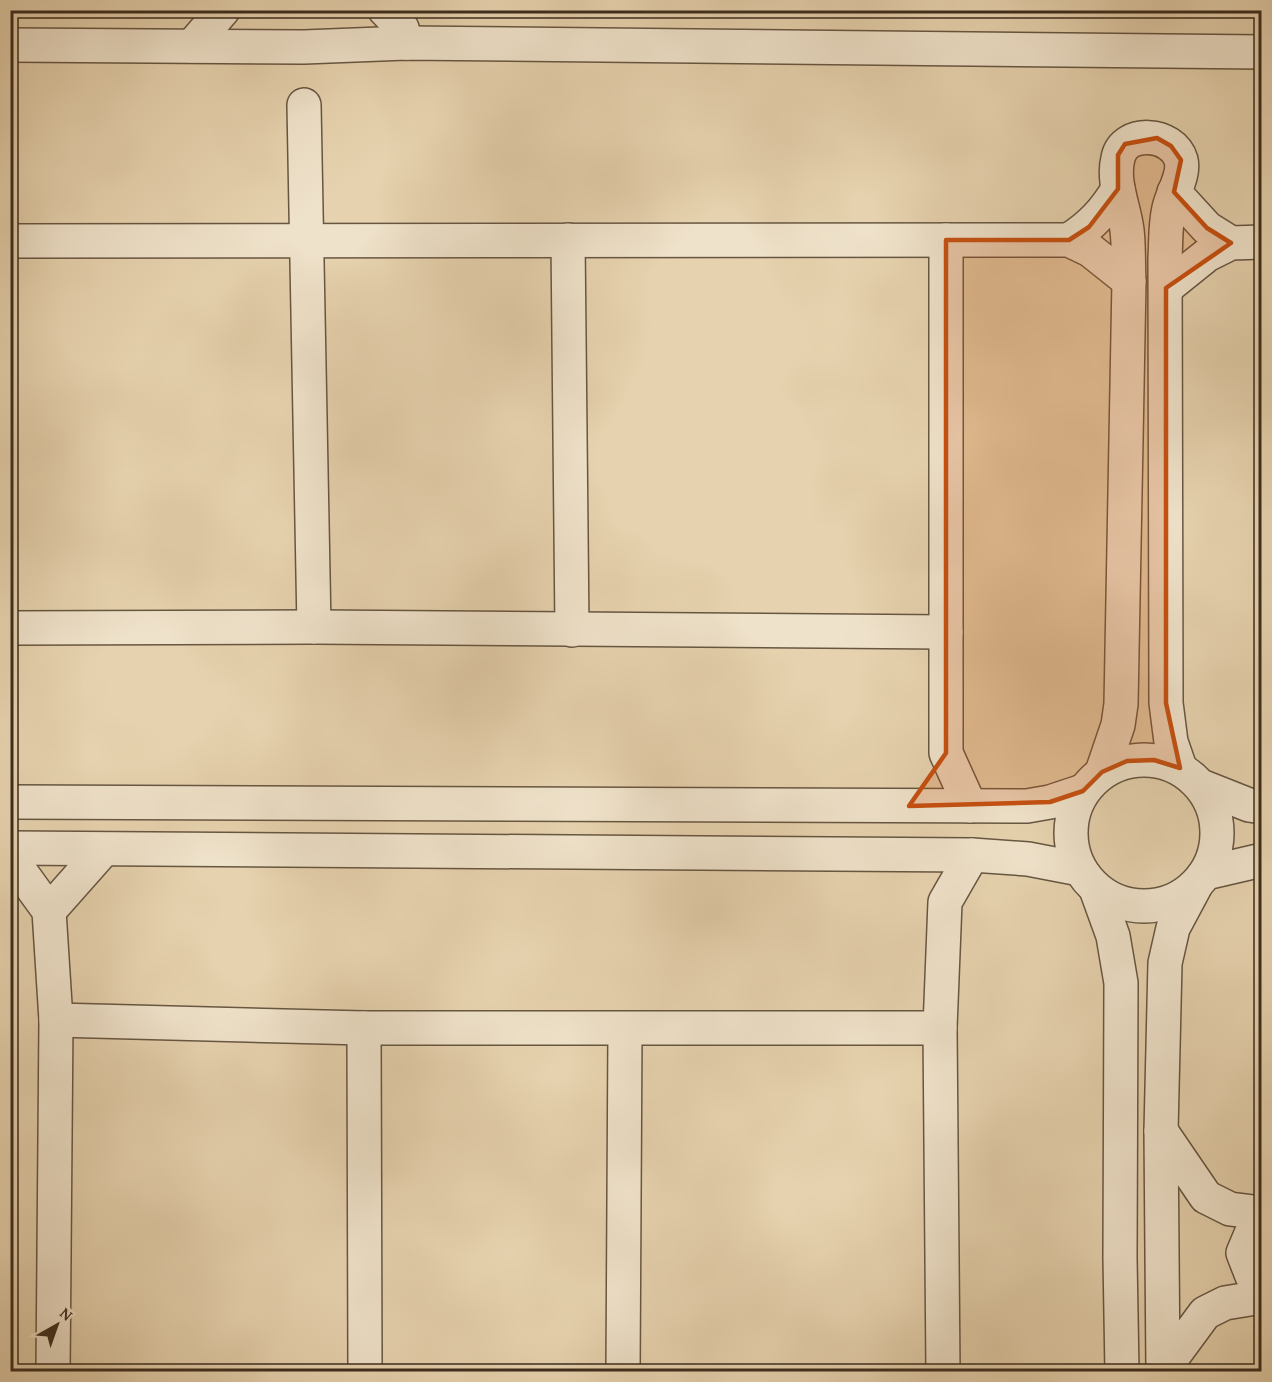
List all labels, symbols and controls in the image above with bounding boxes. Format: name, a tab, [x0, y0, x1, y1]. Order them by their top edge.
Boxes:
north arrow	[27, 1295, 87, 1355]
text: N	[55, 1301, 79, 1326]

